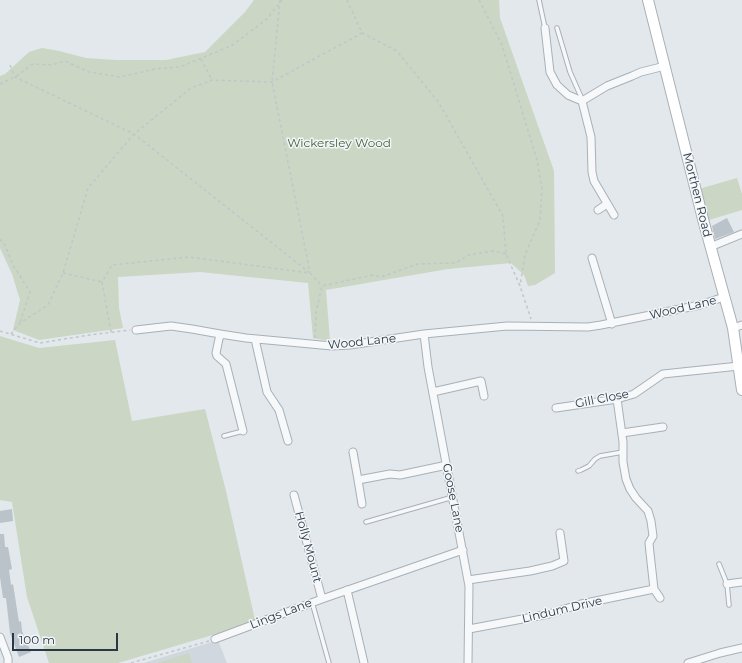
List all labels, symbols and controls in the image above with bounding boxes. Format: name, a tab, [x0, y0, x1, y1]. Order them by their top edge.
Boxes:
park label: Wickersley Wood	[287, 136, 391, 150]
street label: Morthen Road	[680, 151, 714, 239]
street label: Wood Lane	[648, 293, 718, 323]
street label: Wood Lane	[327, 331, 397, 353]
street label: Gill Close	[574, 387, 630, 411]
street label: Goose Lane	[439, 462, 467, 534]
street label: Holly Mount	[292, 510, 324, 584]
street label: Lindum Drive	[520, 594, 604, 626]
street label: Lings Lane	[248, 596, 314, 632]
scale bar	[14, 625, 120, 651]
text: 100 m	[19, 632, 55, 647]

